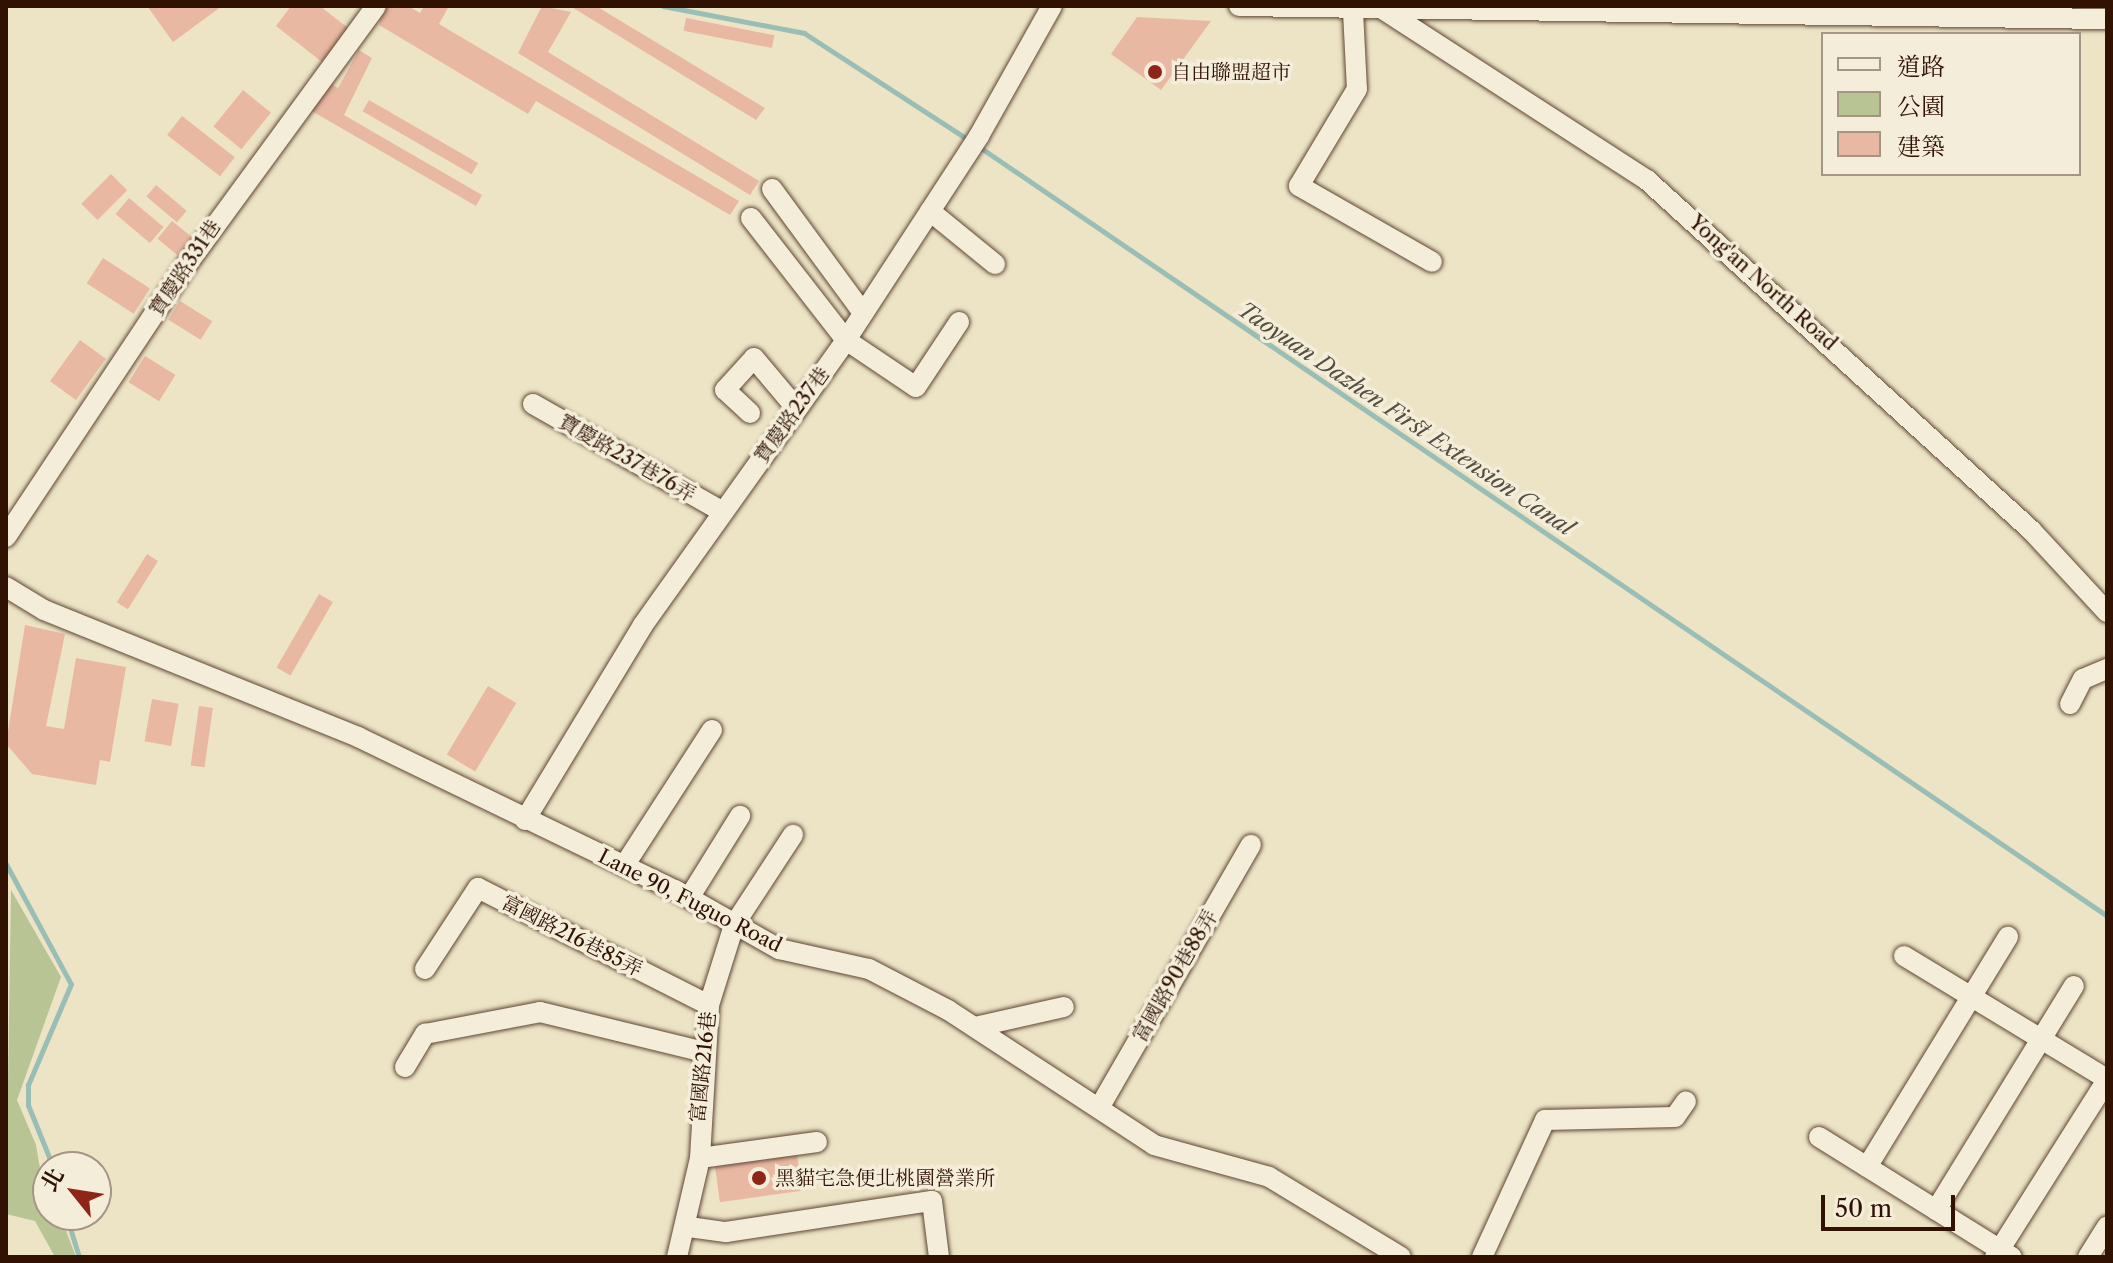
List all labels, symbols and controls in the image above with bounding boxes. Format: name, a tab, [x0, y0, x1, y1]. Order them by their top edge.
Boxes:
legend	[1821, 32, 2081, 176]
text: 道路	[1897, 52, 1945, 81]
place label: 自由聯盟超市	[1171, 60, 1291, 84]
marker: 自由聯盟超市	[1146, 63, 1164, 81]
text: 公園	[1897, 92, 1945, 121]
text: 建築	[1897, 132, 1945, 161]
street label: Yong'an North Road	[1684, 210, 1842, 356]
street label: 寶慶路331巷	[144, 216, 226, 320]
water label: Taoyuan Dazhen First Extension Canal	[1233, 297, 1579, 541]
street label: 寶慶路237巷	[749, 362, 835, 468]
street label: 寶慶路237巷76弄	[555, 409, 699, 507]
street label: Lane 90, Fuguo Road	[594, 844, 786, 958]
street label: 富國路216巷85弄	[498, 890, 646, 982]
street label: 富國路90巷88弄	[1128, 906, 1222, 1046]
street label: 富國路216巷	[685, 1010, 721, 1124]
north arrow	[32, 1151, 112, 1231]
text: 北	[35, 1163, 70, 1196]
place label: 黑貓宅急便北桃園營業所	[775, 1166, 995, 1190]
marker: 黑貓宅急便北桃園營業所	[750, 1169, 768, 1187]
scale bar	[1825, 1179, 1959, 1229]
text: 50 m	[1835, 1194, 1892, 1223]

